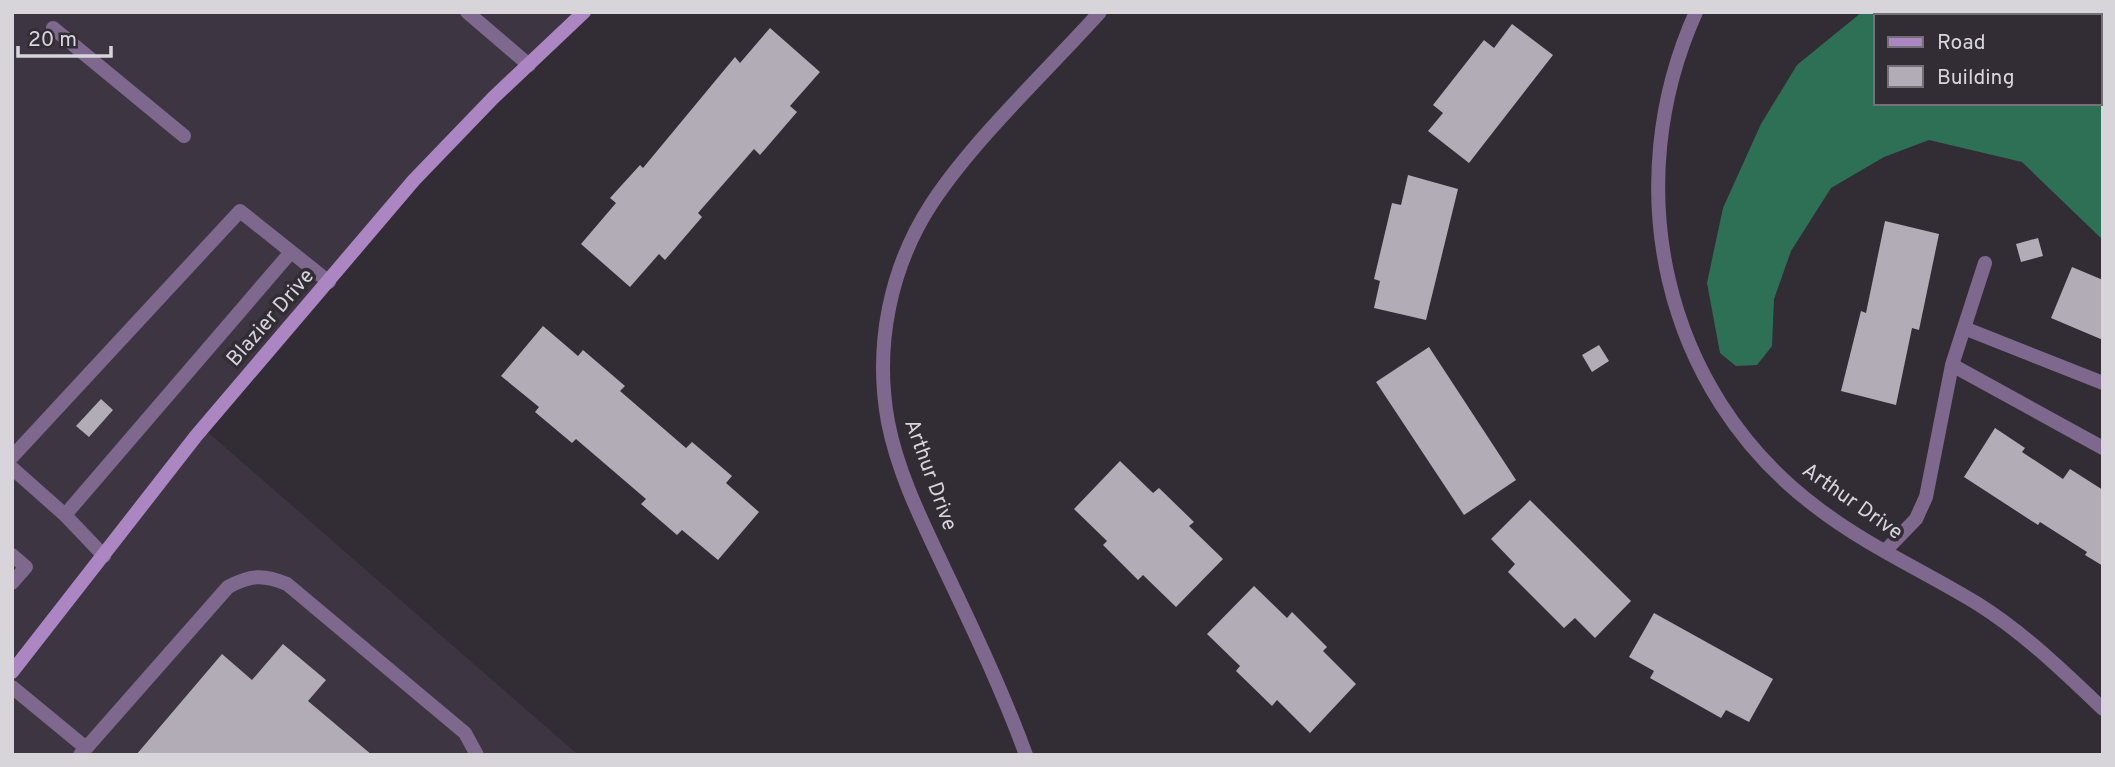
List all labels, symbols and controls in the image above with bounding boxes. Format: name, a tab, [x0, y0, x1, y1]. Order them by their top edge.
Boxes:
scale bar	[18, 14, 110, 58]
legend	[1874, 14, 2101, 105]
text: 20 m	[28, 27, 77, 54]
text: Road	[1937, 30, 1986, 57]
text: Building	[1937, 65, 2015, 92]
street label: Blazier Drive	[221, 264, 321, 372]
street label: Arthur Drive	[897, 415, 963, 535]
street label: Arthur Drive	[1796, 457, 1908, 547]

